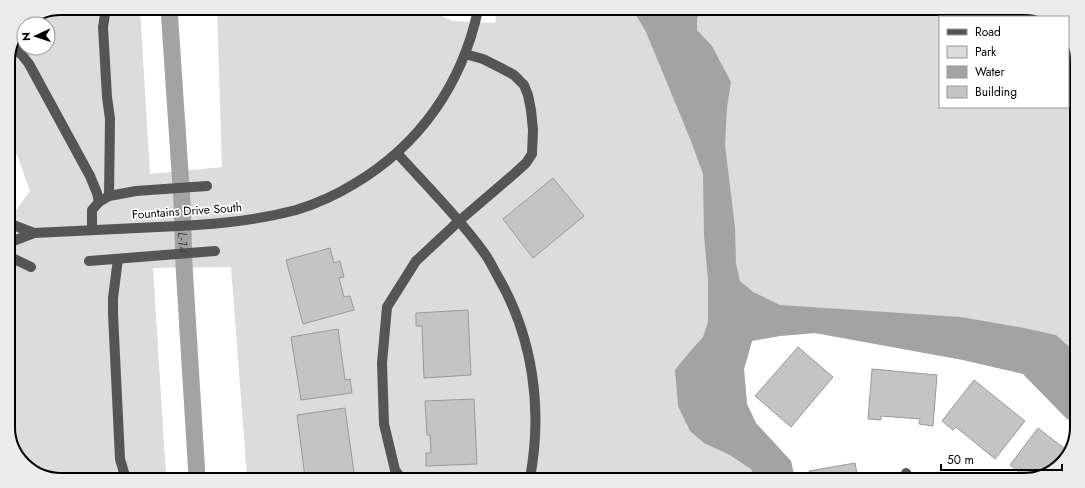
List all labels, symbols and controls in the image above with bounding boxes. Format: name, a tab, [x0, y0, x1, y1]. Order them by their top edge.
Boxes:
north arrow	[16, 16, 56, 56]
legend	[939, 16, 1069, 108]
text: Road	[975, 23, 1001, 41]
text: N	[18, 32, 34, 41]
text: Park	[975, 43, 997, 61]
text: Water	[975, 63, 1006, 81]
text: Building	[975, 83, 1017, 101]
street label: Fountains Drive South	[131, 198, 243, 224]
water label: L-14	[173, 232, 193, 254]
scale bar	[941, 446, 1062, 472]
text: 50 m	[947, 451, 974, 469]

